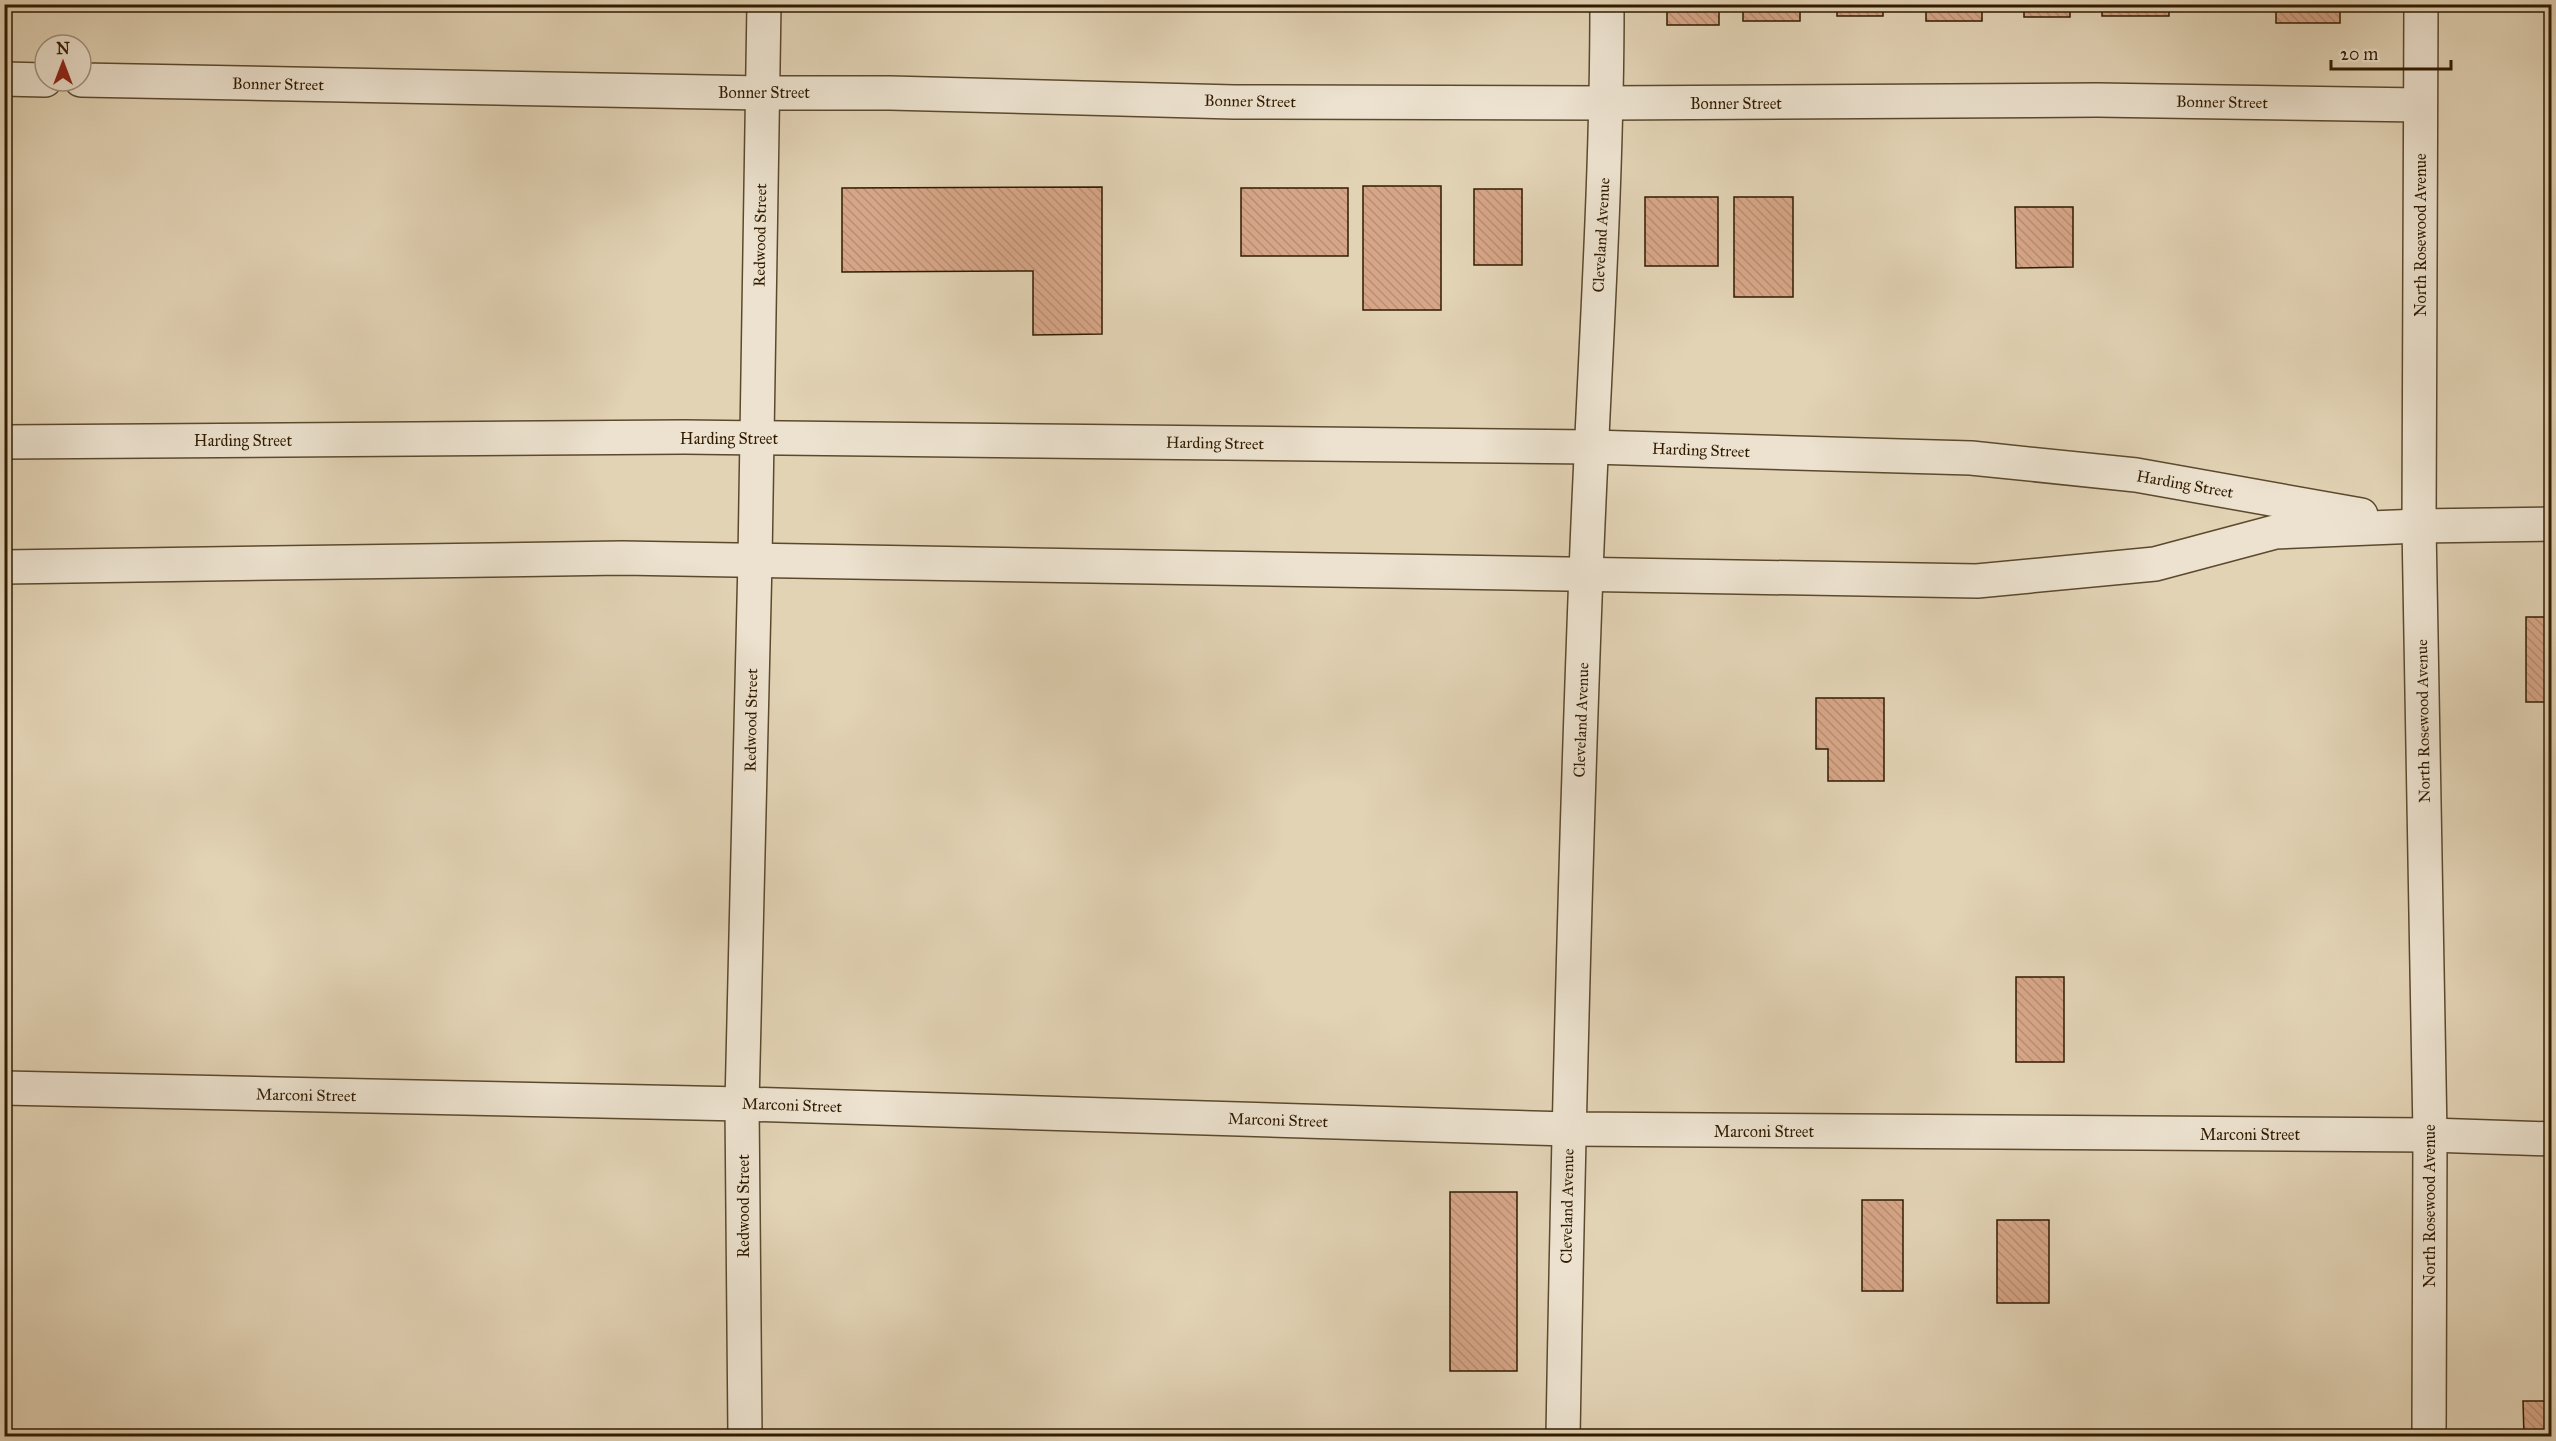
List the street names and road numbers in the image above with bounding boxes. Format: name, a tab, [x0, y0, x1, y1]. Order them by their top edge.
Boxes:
street label: Bonner Street	[232, 74, 324, 94]
street label: Bonner Street	[718, 83, 810, 102]
street label: Bonner Street	[1204, 91, 1296, 111]
street label: Bonner Street	[2176, 92, 2268, 112]
street label: Bonner Street	[1690, 94, 1782, 113]
street label: North Rosewood Avenue	[2411, 153, 2430, 317]
street label: Cleveland Avenue	[1588, 177, 1614, 293]
street label: Redwood Street	[750, 183, 770, 287]
street label: Harding Street	[680, 429, 778, 449]
street label: Harding Street	[194, 431, 292, 451]
street label: Harding Street	[1166, 433, 1265, 454]
street label: Harding Street	[1652, 439, 1751, 462]
street label: Harding Street	[2135, 466, 2235, 503]
street label: North Rosewood Avenue	[2412, 639, 2434, 803]
street label: Cleveland Avenue	[1569, 662, 1593, 778]
street label: Redwood Street	[741, 668, 761, 772]
street label: Marconi Street	[256, 1085, 357, 1105]
street label: Marconi Street	[742, 1094, 843, 1116]
street label: Marconi Street	[1228, 1109, 1329, 1131]
street label: Marconi Street	[1714, 1122, 1815, 1141]
street label: North Rosewood Avenue	[2420, 1124, 2439, 1288]
street label: Marconi Street	[2200, 1125, 2301, 1144]
street label: Cleveland Avenue	[1556, 1148, 1578, 1264]
street label: Redwood Street	[734, 1154, 753, 1258]

